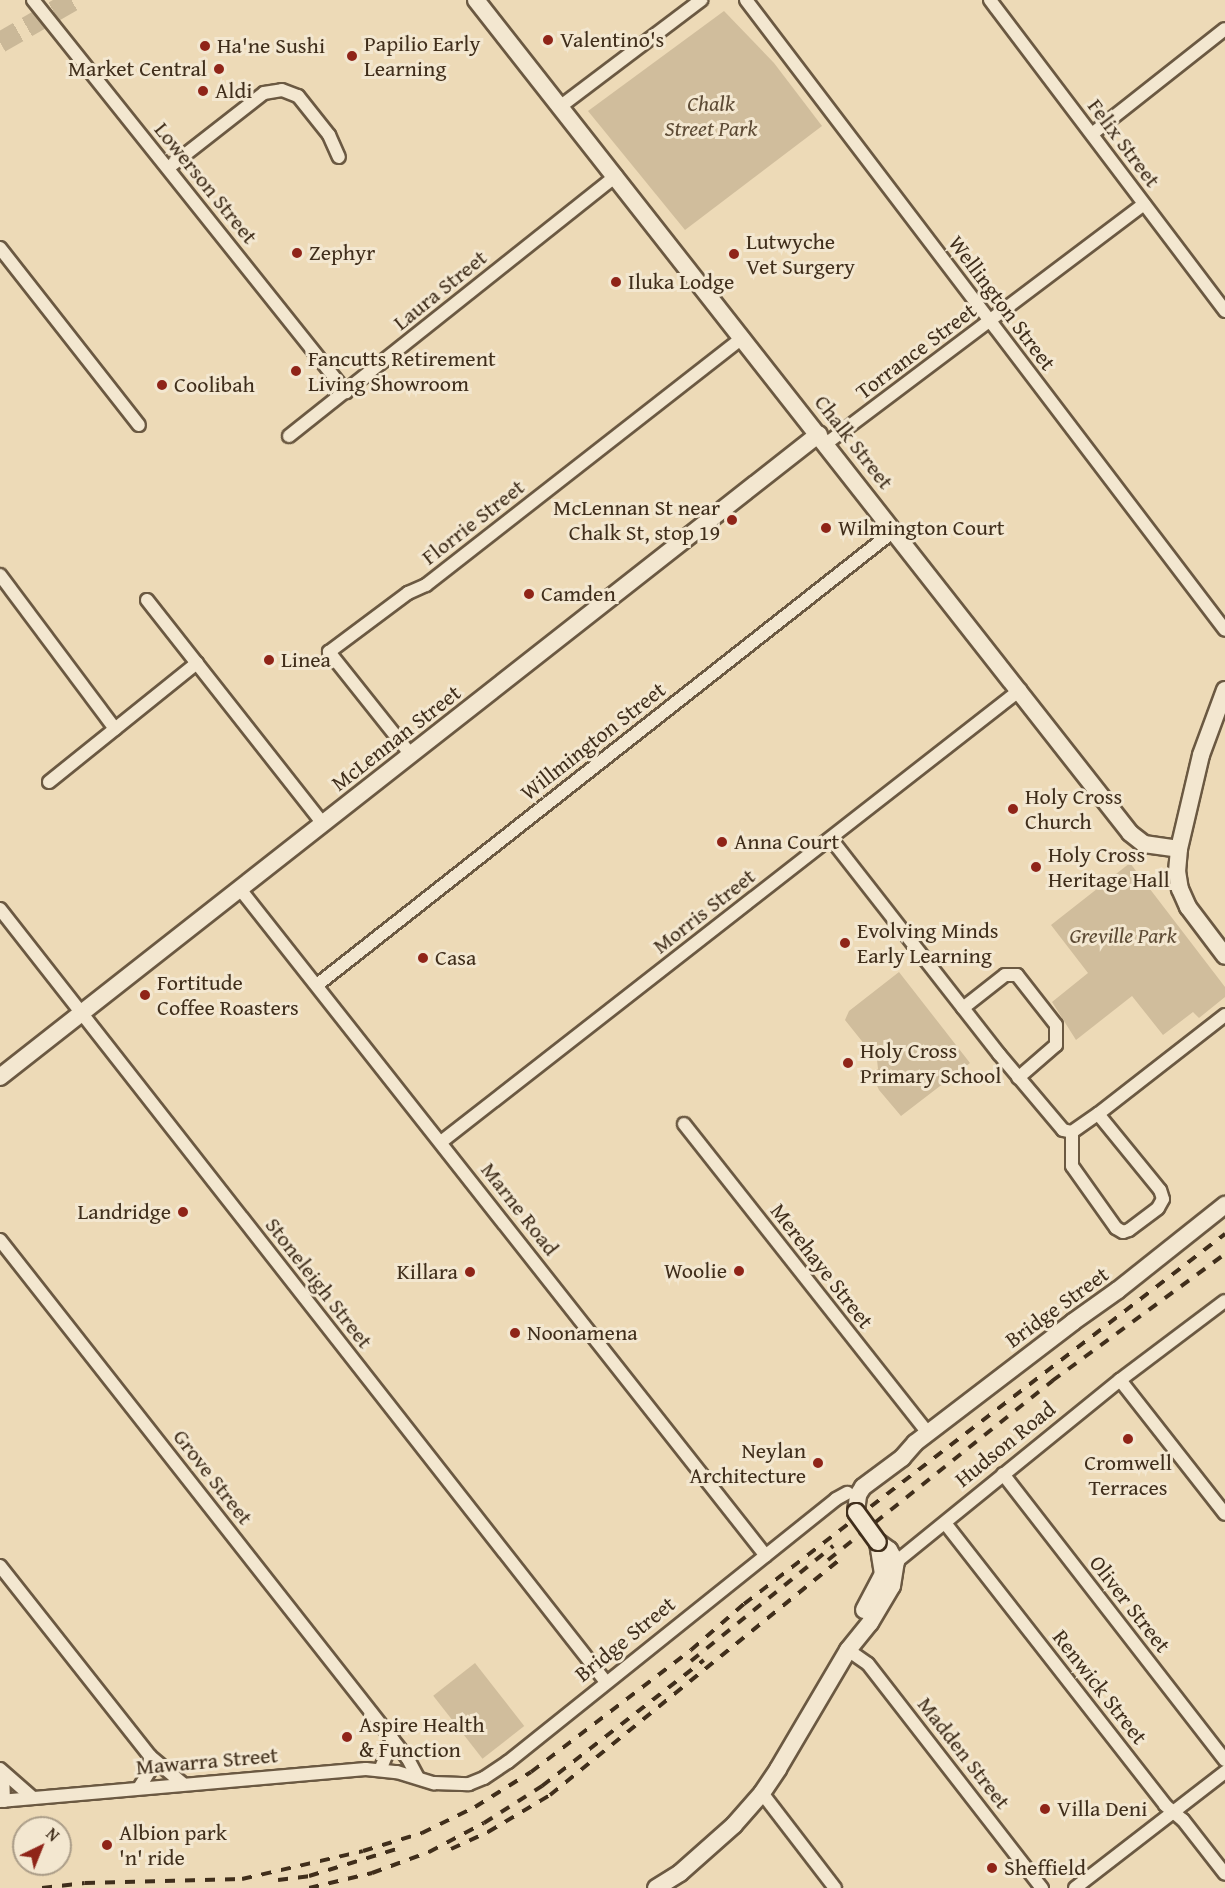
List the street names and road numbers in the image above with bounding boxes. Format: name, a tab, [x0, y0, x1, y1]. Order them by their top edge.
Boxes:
street label: Felix Street	[1082, 93, 1166, 193]
street label: Lowerson Street	[149, 117, 263, 249]
street label: Wellington Street	[943, 230, 1061, 376]
street label: Laura Street	[388, 244, 492, 336]
street label: Torrance Street	[851, 297, 981, 405]
street label: Chalk Street	[809, 390, 899, 494]
street label: Florrie Street	[416, 474, 530, 570]
street label: Willmington Street	[515, 676, 671, 806]
street label: McLennan Street	[326, 679, 466, 797]
street label: Morris Street	[647, 863, 761, 959]
street label: Marne Road	[475, 1157, 565, 1261]
street label: Merehaye Street	[765, 1198, 879, 1334]
street label: Stoneleigh Street	[260, 1212, 378, 1354]
street label: Bridge Street	[1000, 1261, 1114, 1353]
street label: Hudson Road	[950, 1396, 1060, 1492]
street label: Grove Street	[168, 1424, 258, 1530]
street label: Oliver Street	[1084, 1550, 1176, 1658]
street label: Bridge Street	[570, 1591, 680, 1687]
street label: Renwick Street	[1047, 1624, 1153, 1750]
street label: Madden Street	[912, 1692, 1016, 1814]
street label: Mawarra Street	[135, 1742, 279, 1780]

